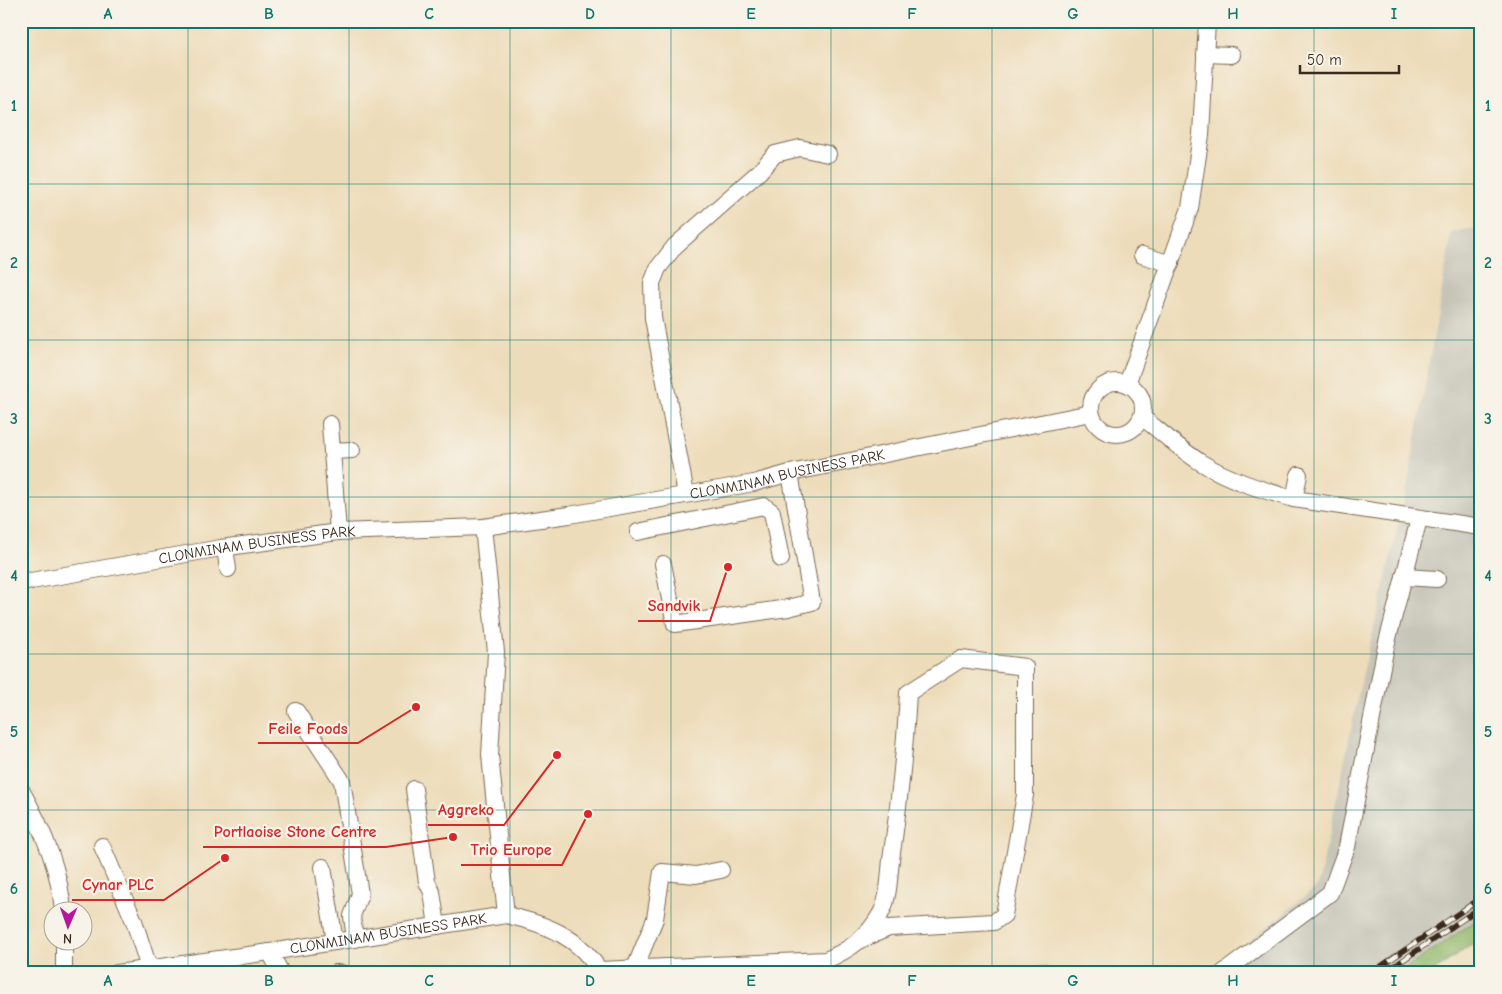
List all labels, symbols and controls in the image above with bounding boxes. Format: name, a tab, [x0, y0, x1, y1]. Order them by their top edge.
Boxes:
text: A	[104, 5, 113, 23]
text: B	[264, 5, 274, 23]
text: C	[424, 5, 434, 23]
text: D	[585, 5, 595, 23]
text: E	[746, 5, 756, 23]
text: F	[907, 5, 917, 23]
text: G	[1067, 5, 1079, 23]
text: H	[1227, 5, 1239, 23]
text: I	[1391, 5, 1397, 23]
scale bar	[1300, 42, 1398, 74]
text: 50 m	[1307, 51, 1342, 69]
text: 1	[11, 97, 17, 115]
text: 1	[1485, 97, 1491, 115]
text: 2	[10, 254, 18, 272]
text: 2	[1484, 254, 1492, 272]
text: 3	[10, 410, 18, 428]
text: 3	[1484, 410, 1492, 428]
street label: CLONMINAM BUSINESS PARK	[688, 445, 887, 503]
street label: CLONMINAM BUSINESS PARK	[157, 522, 356, 568]
text: 4	[10, 567, 18, 585]
text: 4	[1484, 567, 1492, 585]
callout: Sandvik	[638, 590, 710, 621]
text: Sandvik	[648, 597, 700, 615]
callout: Feile Foods	[258, 712, 358, 743]
text: Feile Foods	[268, 720, 348, 738]
text: 5	[10, 723, 18, 741]
text: 5	[1484, 723, 1492, 741]
callout: Aggreko	[428, 794, 504, 825]
text: Aggreko	[438, 801, 494, 819]
callout: Portlaoise Stone Centre	[203, 816, 386, 847]
text: Portlaoise Stone Centre	[214, 823, 376, 841]
callout: Trio Europe	[461, 834, 562, 865]
text: Trio Europe	[470, 841, 552, 859]
callout: Cynar PLC	[72, 869, 164, 900]
text: Cynar PLC	[82, 876, 154, 894]
text: 6	[10, 880, 18, 898]
text: 6	[1484, 880, 1492, 898]
north arrow	[42, 902, 92, 952]
street label: CLONMINAM BUSINESS PARK	[289, 909, 488, 958]
text: N	[63, 930, 72, 947]
text: A	[104, 972, 113, 990]
text: B	[264, 972, 274, 990]
text: C	[424, 972, 434, 990]
text: D	[585, 972, 595, 990]
text: E	[746, 972, 756, 990]
text: F	[907, 972, 917, 990]
text: G	[1067, 972, 1079, 990]
text: H	[1227, 972, 1239, 990]
text: I	[1391, 972, 1397, 990]

